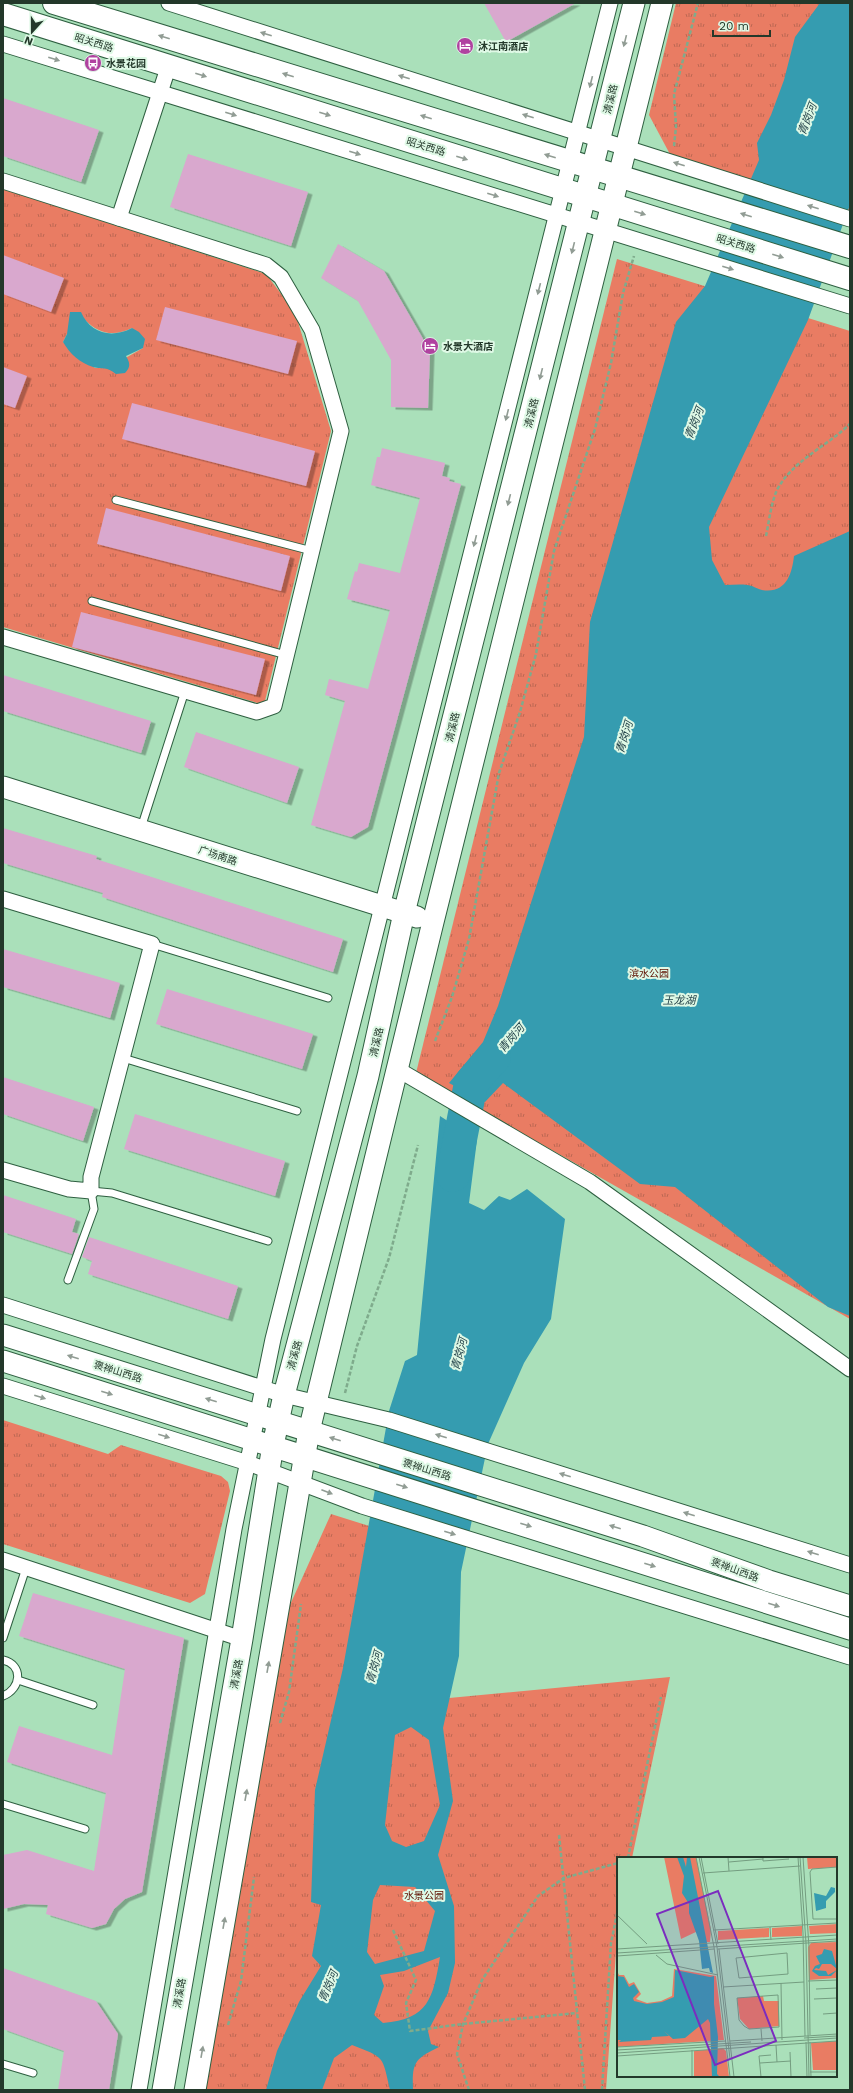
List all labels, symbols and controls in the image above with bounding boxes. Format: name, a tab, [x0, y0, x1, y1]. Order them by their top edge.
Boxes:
north arrow	[12, 12, 52, 52]
scale bar	[713, 12, 770, 38]
text: 20 m	[719, 19, 749, 33]
street label: 昭关西路	[73, 31, 115, 54]
one-way arrow	[260, 31, 272, 37]
text: N	[22, 33, 35, 48]
one-way arrow	[158, 34, 170, 40]
one-way arrow	[622, 35, 628, 47]
hotel icon: 沐江南酒店	[455, 36, 475, 56]
place label: 沐江南酒店	[478, 40, 528, 52]
bus stop icon: 水景花园	[83, 53, 103, 73]
one-way arrow	[48, 56, 60, 62]
place label: 水景花园	[106, 58, 146, 69]
one-way arrow	[195, 72, 207, 78]
one-way arrow	[282, 72, 294, 78]
one-way arrow	[397, 74, 409, 80]
one-way arrow	[587, 75, 593, 88]
street label: 清溪路	[602, 83, 619, 115]
water label: 青岗河	[795, 100, 820, 137]
one-way arrow	[226, 111, 238, 117]
one-way arrow	[319, 112, 331, 118]
one-way arrow	[521, 113, 533, 119]
one-way arrow	[420, 114, 432, 120]
street label: 昭关西路	[405, 135, 447, 158]
one-way arrow	[350, 150, 362, 156]
one-way arrow	[544, 152, 556, 158]
one-way arrow	[456, 155, 468, 161]
one-way arrow	[672, 161, 684, 167]
one-way arrow	[487, 193, 499, 199]
one-way arrow	[807, 204, 819, 210]
one-way arrow	[634, 210, 646, 216]
one-way arrow	[739, 212, 751, 218]
street label: 昭关西路	[715, 232, 757, 255]
one-way arrow	[569, 242, 575, 255]
one-way arrow	[772, 253, 784, 259]
one-way arrow	[722, 265, 734, 271]
one-way arrow	[536, 283, 542, 295]
hotel icon: 水景大酒店	[420, 336, 440, 356]
place label: 水景大酒店	[443, 341, 493, 352]
one-way arrow	[537, 368, 543, 381]
street label: 清溪路	[523, 397, 540, 429]
water label: 青岗河	[682, 404, 707, 441]
one-way arrow	[504, 409, 510, 422]
one-way arrow	[506, 495, 512, 507]
one-way arrow	[472, 535, 478, 547]
street label: 清溪路	[444, 711, 461, 743]
water label: 青岗河	[613, 718, 636, 755]
street label: 广场南路	[197, 844, 239, 867]
park label: 滨水公园	[629, 968, 669, 979]
water label: 玉龙湖	[663, 994, 697, 1007]
water label: 青岗河	[496, 1020, 528, 1055]
street label: 清溪路	[368, 1026, 385, 1058]
water label: 青岗河	[449, 1335, 471, 1372]
street label: 清溪路	[285, 1339, 304, 1371]
one-way arrow	[67, 1354, 79, 1360]
street label: 褒禅山西路	[92, 1359, 143, 1384]
one-way arrow	[101, 1390, 113, 1396]
one-way arrow	[35, 1395, 47, 1401]
one-way arrow	[204, 1397, 216, 1403]
one-way arrow	[159, 1433, 171, 1439]
one-way arrow	[435, 1433, 447, 1439]
one-way arrow	[328, 1436, 340, 1442]
street label: 褒禅山西路	[401, 1457, 452, 1482]
one-way arrow	[559, 1472, 571, 1478]
one-way arrow	[396, 1483, 408, 1489]
one-way arrow	[321, 1490, 333, 1496]
one-way arrow	[682, 1511, 694, 1517]
one-way arrow	[521, 1522, 533, 1528]
one-way arrow	[608, 1524, 620, 1530]
one-way arrow	[445, 1530, 457, 1536]
one-way arrow	[806, 1550, 818, 1556]
street label: 褒禅山西路	[709, 1556, 760, 1583]
one-way arrow	[644, 1562, 656, 1568]
one-way arrow	[768, 1602, 780, 1608]
water label: 青岗河	[364, 1648, 386, 1685]
street label: 清溪路	[228, 1658, 245, 1690]
one-way arrow	[265, 1661, 271, 1673]
one-way arrow	[243, 1789, 249, 1801]
inset map	[617, 1857, 837, 2077]
park label: 水景公园	[404, 1890, 444, 1901]
one-way arrow	[221, 1917, 227, 1930]
water label: 青岗河	[316, 1967, 342, 2004]
street label: 清溪路	[171, 1977, 188, 2009]
one-way arrow	[199, 2045, 205, 2058]

